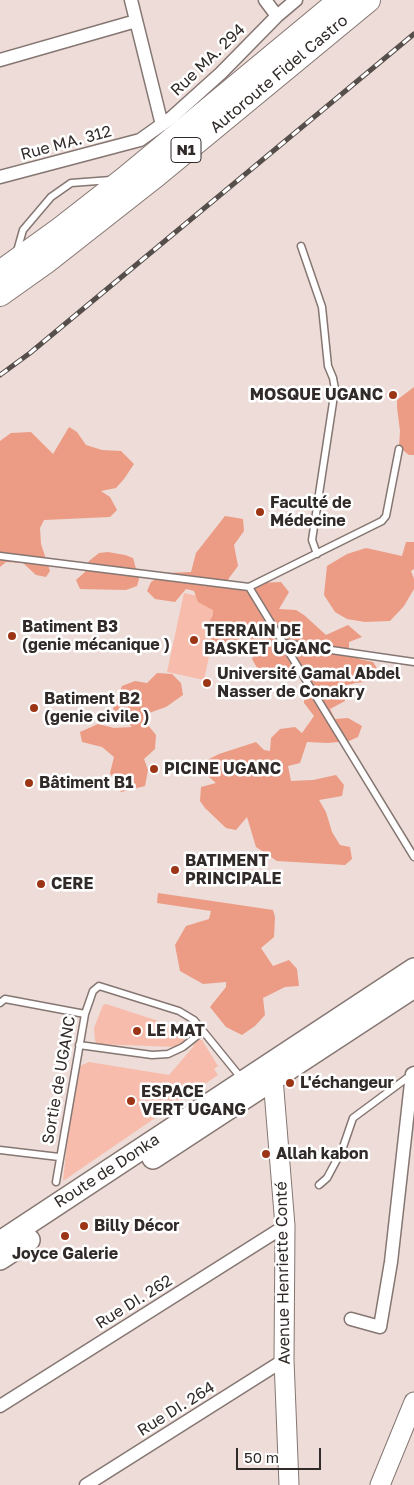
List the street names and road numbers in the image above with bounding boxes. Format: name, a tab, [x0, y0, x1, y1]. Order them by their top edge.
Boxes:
street label: Autoroute Fidel Castro	[206, 11, 352, 137]
street label: Rue MA. 294	[167, 20, 249, 100]
street label: Rue MA. 312	[18, 122, 114, 164]
road number: N1	[171, 138, 201, 162]
street label: Sortie de UGANC	[38, 1014, 80, 1146]
street label: Route de Donka	[51, 1130, 163, 1212]
street label: Avenue Henriette Conté	[272, 1181, 294, 1365]
street label: Rue DI. 262	[92, 1271, 176, 1333]
street label: Rue DI. 264	[134, 1378, 218, 1440]

